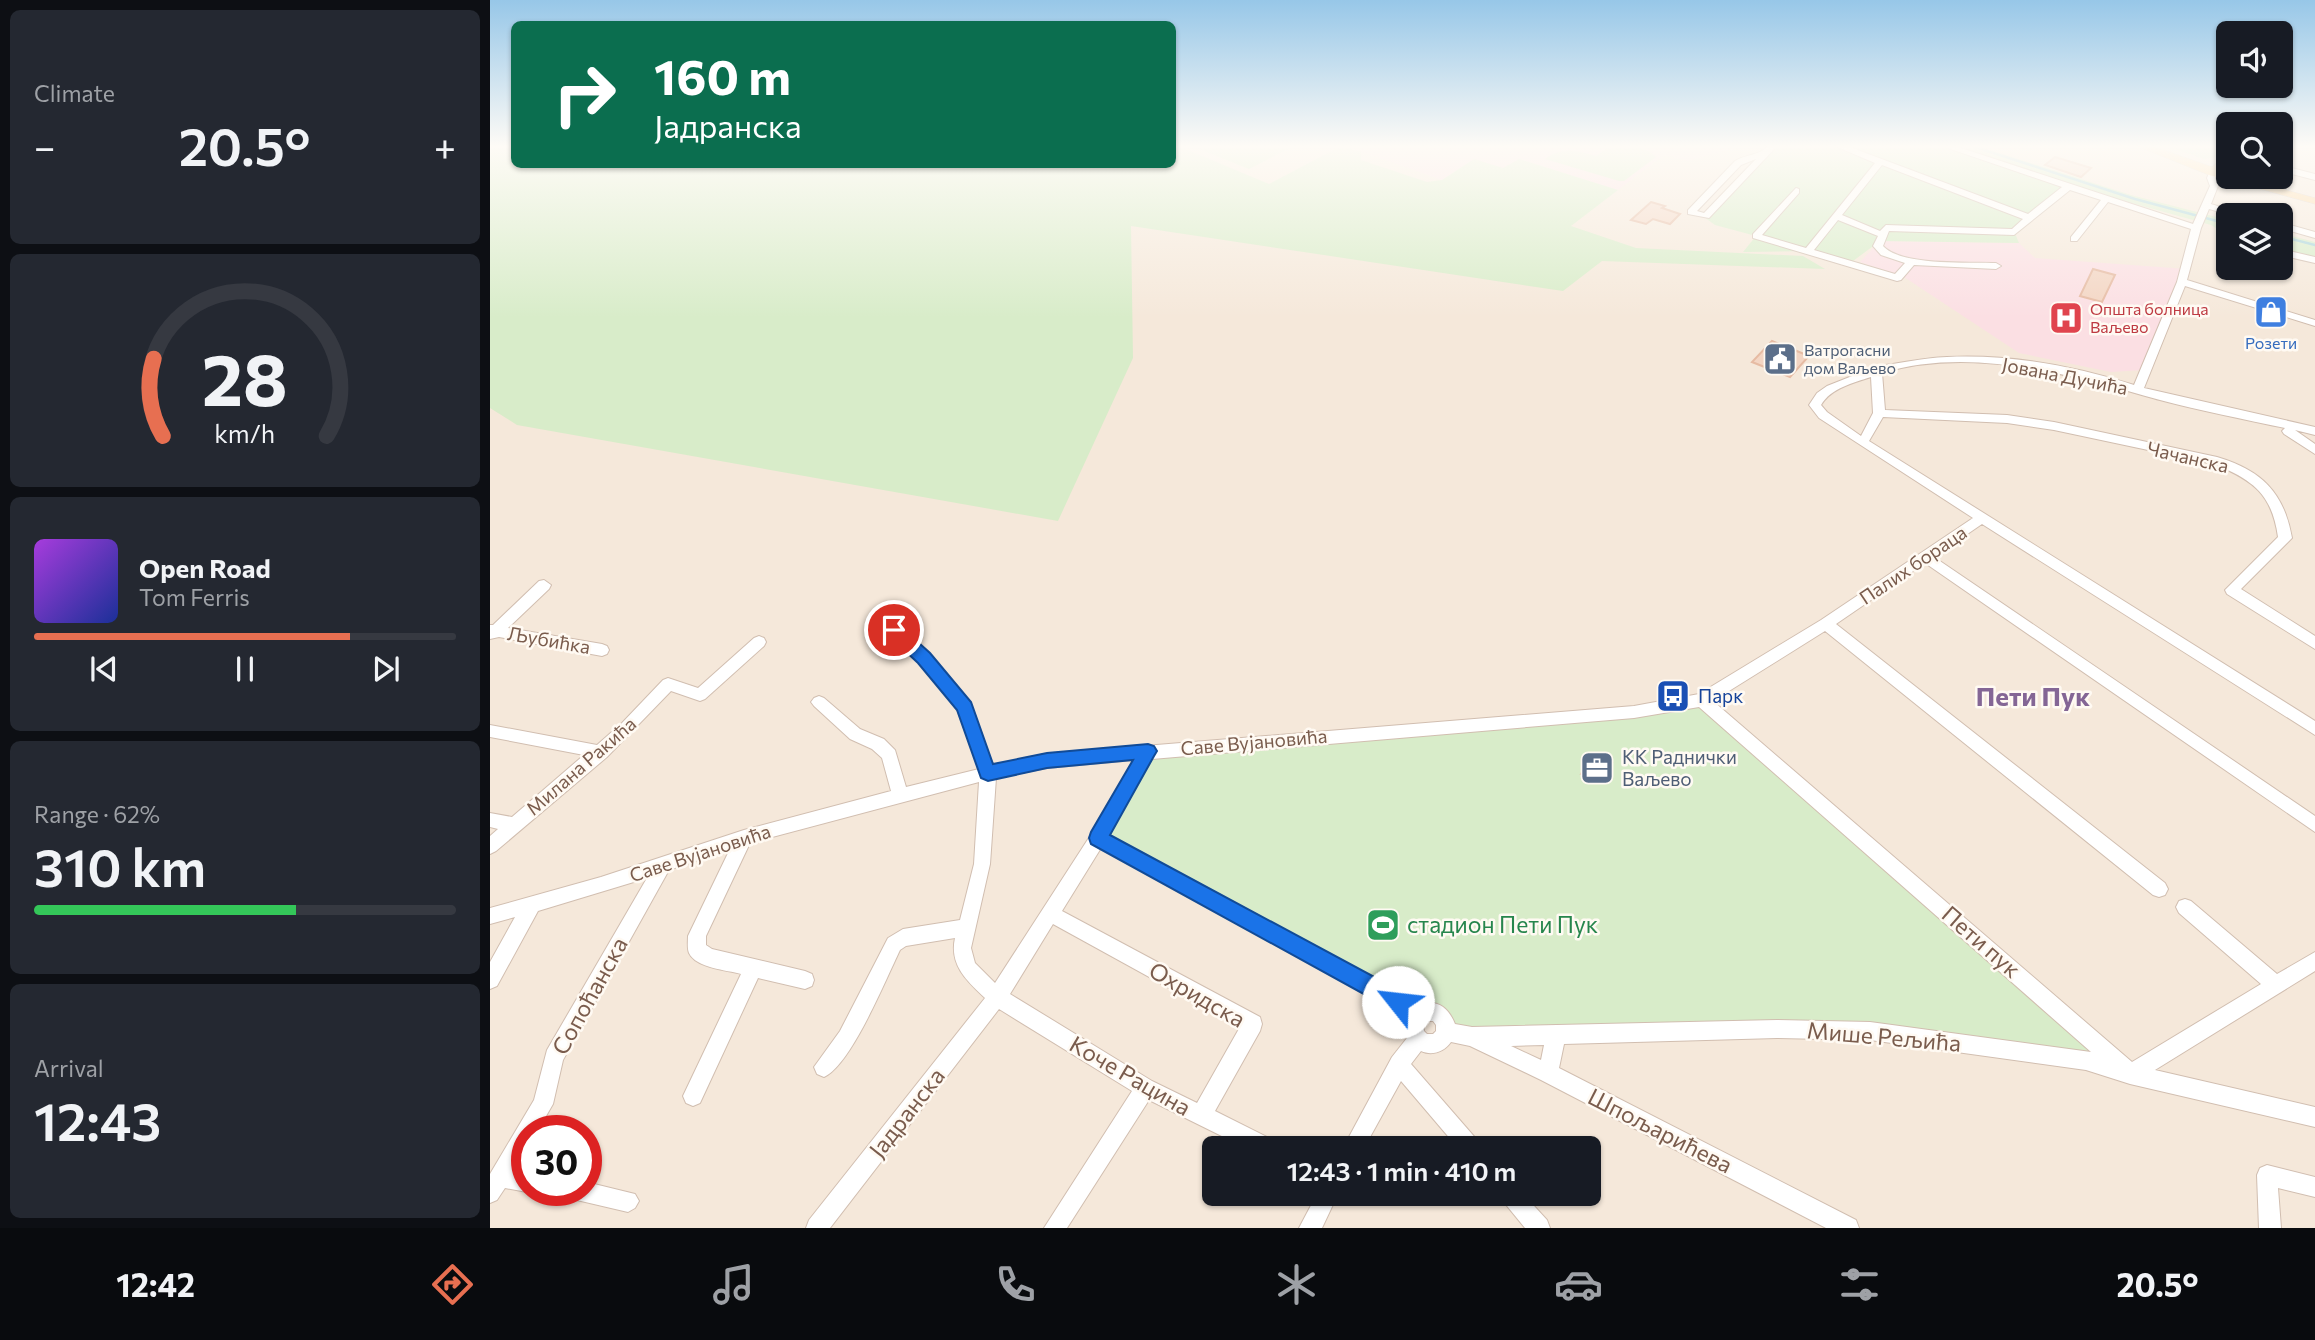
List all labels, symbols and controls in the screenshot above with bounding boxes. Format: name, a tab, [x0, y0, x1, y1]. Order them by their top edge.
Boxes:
map controls	[2216, 21, 2293, 280]
button: sound	[2216, 21, 2293, 98]
text: 160 m	[654, 45, 791, 105]
icon: right	[539, 49, 630, 140]
text: Climate	[34, 79, 115, 107]
text: Јадранска	[654, 105, 802, 145]
button: search	[2216, 112, 2293, 189]
text: 20.5°	[179, 113, 310, 177]
text: −	[34, 122, 56, 169]
text: +	[434, 122, 456, 169]
button: layers	[2216, 203, 2293, 280]
shop icon: Розети	[2252, 293, 2290, 331]
hospital icon: Општа болница Ваљево	[2047, 299, 2085, 337]
place label: Општа болница Ваљево	[2090, 299, 2209, 336]
text: 28	[202, 333, 288, 422]
place label: Розети	[2245, 333, 2297, 352]
public building icon: Ватрогасни дом Ваљево	[1761, 340, 1799, 378]
place label: Ватрогасни дом Ваљево	[1804, 340, 1896, 377]
street label: Јована Дучића	[2000, 352, 2130, 399]
text: km/h	[215, 418, 275, 448]
street label: Чачанска	[2145, 436, 2231, 477]
street label: Палих бораца	[1855, 520, 1971, 609]
text: Open Road	[139, 552, 271, 583]
text: Tom Ferris	[139, 583, 250, 611]
pin	[864, 600, 924, 660]
icon: arrive	[875, 611, 913, 649]
street label: Љубићка	[506, 621, 592, 658]
icon: previous	[85, 650, 123, 688]
icon: pause	[226, 650, 264, 688]
icon: next	[367, 650, 405, 688]
bus stop icon: Парк	[1654, 677, 1692, 715]
district label: Пети Пук	[1976, 680, 2090, 711]
place label: Парк	[1698, 684, 1743, 707]
street label: Милана Ракића	[521, 712, 640, 819]
street label: Саве Вујановића	[1180, 724, 1328, 759]
place label: КК Раднички Ваљево	[1622, 745, 1737, 790]
office icon: КК Раднички Ваљево	[1578, 749, 1616, 787]
text: Range · 62%	[34, 800, 160, 828]
street label: Саве Вујановића	[626, 819, 773, 886]
text: 310 km	[34, 834, 206, 898]
street label: Пети пук	[1937, 900, 2027, 983]
sports icon: стадион Пети Пук	[1364, 906, 1402, 944]
place label: стадион Пети Пук	[1407, 910, 1598, 938]
street label: Сопоћанска	[545, 932, 633, 1059]
street label: Охридска	[1144, 955, 1251, 1033]
position arrow	[1361, 965, 1435, 1039]
street label: Мише Рељића	[1806, 1015, 1962, 1057]
street label: Коче Рацина	[1065, 1029, 1196, 1121]
text: Arrival	[34, 1054, 104, 1082]
street label: Јадранска	[863, 1062, 950, 1163]
street label: Шпољарићева	[1584, 1082, 1737, 1178]
text: 12:43	[34, 1088, 161, 1152]
speed limit sign: 30	[511, 1115, 602, 1206]
text: 12:43 · 1 min · 410 m	[1287, 1155, 1516, 1186]
icon: directions	[428, 1260, 477, 1309]
icon: music	[709, 1260, 758, 1309]
icon: phone	[991, 1260, 1040, 1309]
icon: climate	[1272, 1260, 1321, 1309]
icon: car	[1554, 1260, 1603, 1309]
icon: filters	[1835, 1260, 1884, 1309]
text: 12:42	[116, 1264, 195, 1304]
text: 20.5°	[2117, 1264, 2199, 1304]

